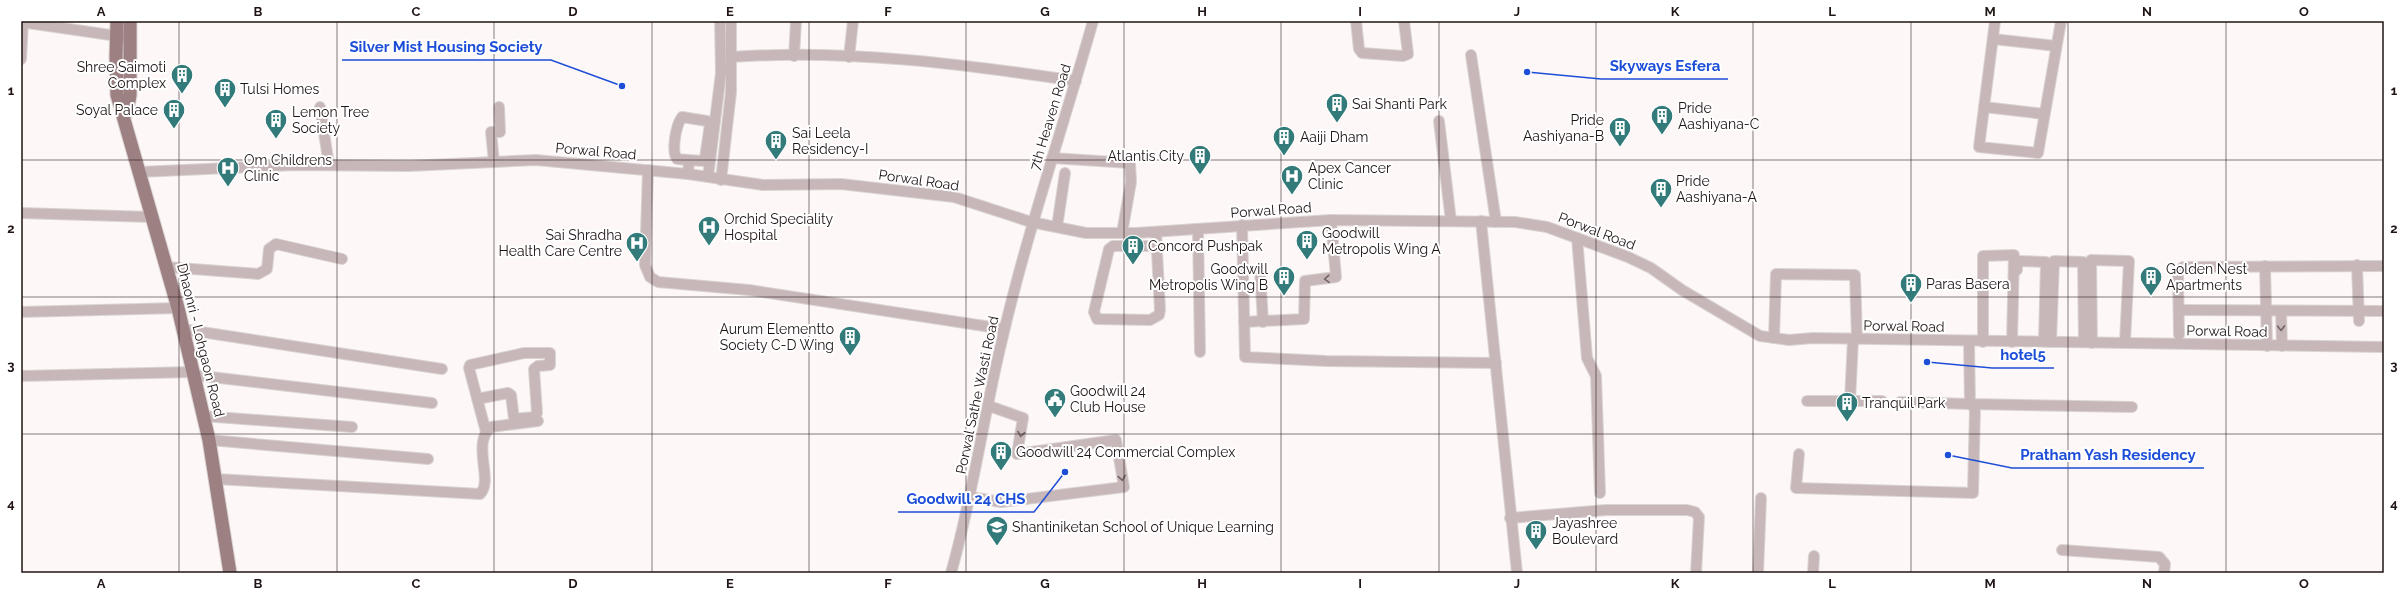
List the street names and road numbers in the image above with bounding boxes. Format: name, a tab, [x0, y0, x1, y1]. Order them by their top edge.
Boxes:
street label: 7th Heaven Road	[1026, 62, 1074, 172]
street label: Porwal Road	[555, 139, 637, 163]
street label: Porwal Road	[878, 166, 960, 194]
street label: Porwal Road	[1230, 199, 1312, 221]
street label: Porwal Road	[1556, 209, 1638, 253]
street label: Dhaonri - Lohgaon Road	[174, 262, 228, 418]
street label: Porwal Sathe Wasti Road	[952, 315, 1002, 475]
street label: Porwal Road	[1863, 317, 1945, 335]
street label: Porwal Road	[2186, 322, 2268, 340]

